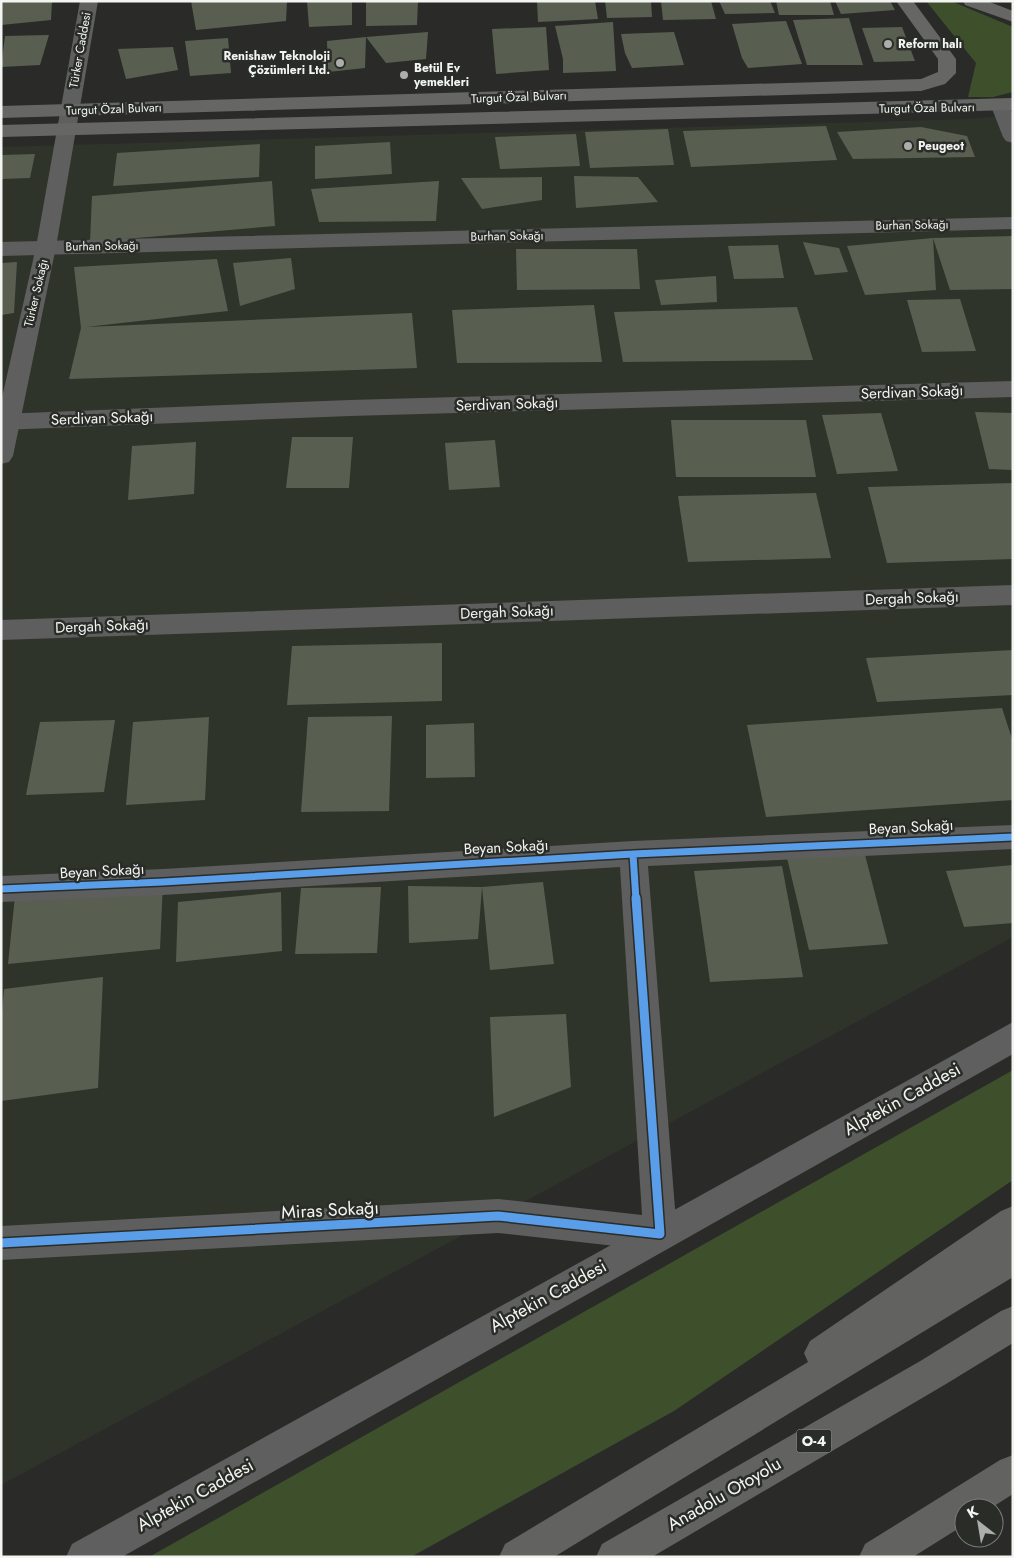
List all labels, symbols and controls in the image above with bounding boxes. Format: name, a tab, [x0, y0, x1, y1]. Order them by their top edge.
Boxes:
street label: Türker Caddesi	[64, 11, 96, 89]
place label: Reform halı	[898, 35, 962, 53]
marker: Reform halı	[882, 38, 894, 50]
place label: Renishaw Teknoloji Çözümleri Ltd.	[223, 47, 330, 79]
marker: Renishaw Teknoloji Çözümleri Ltd.	[334, 57, 346, 69]
place label: Betül Ev yemekleri	[413, 59, 469, 91]
marker: Betül Ev yemekleri	[398, 69, 410, 81]
street label: Turgut Özal Bulvarı	[471, 86, 567, 108]
street label: Turgut Özal Bulvarı	[66, 98, 162, 120]
street label: Turgut Özal Bulvarı	[879, 98, 975, 118]
place label: Peugeot	[918, 137, 964, 155]
marker: Peugeot	[902, 140, 914, 152]
street label: Burhan Sokağı	[875, 215, 949, 235]
street label: Burhan Sokağı	[470, 226, 544, 246]
street label: Burhan Sokağı	[65, 236, 139, 256]
street label: Türker Sokağı	[19, 257, 53, 329]
street label: Serdivan Sokağı	[860, 379, 964, 405]
street label: Serdivan Sokağı	[455, 391, 559, 417]
street label: Serdivan Sokağı	[50, 405, 154, 431]
street label: Dergah Sokağı	[865, 585, 959, 611]
street label: Dergah Sokağı	[460, 599, 554, 625]
street label: Dergah Sokağı	[55, 613, 149, 639]
street label: Beyan Sokağı	[868, 814, 954, 840]
street label: Beyan Sokağı	[463, 834, 549, 860]
street label: Beyan Sokağı	[59, 858, 145, 884]
street label: Alptekin Caddesi	[839, 1056, 965, 1142]
street label: Miras Sokağı	[280, 1194, 380, 1226]
street label: Alptekin Caddesi	[485, 1253, 611, 1339]
road number: O-4	[796, 1430, 832, 1452]
street label: Anadolu Otoyolu	[662, 1451, 786, 1537]
street label: Alptekin Caddesi	[132, 1452, 258, 1538]
north arrow	[954, 1498, 1004, 1548]
text: K	[963, 1501, 982, 1523]

